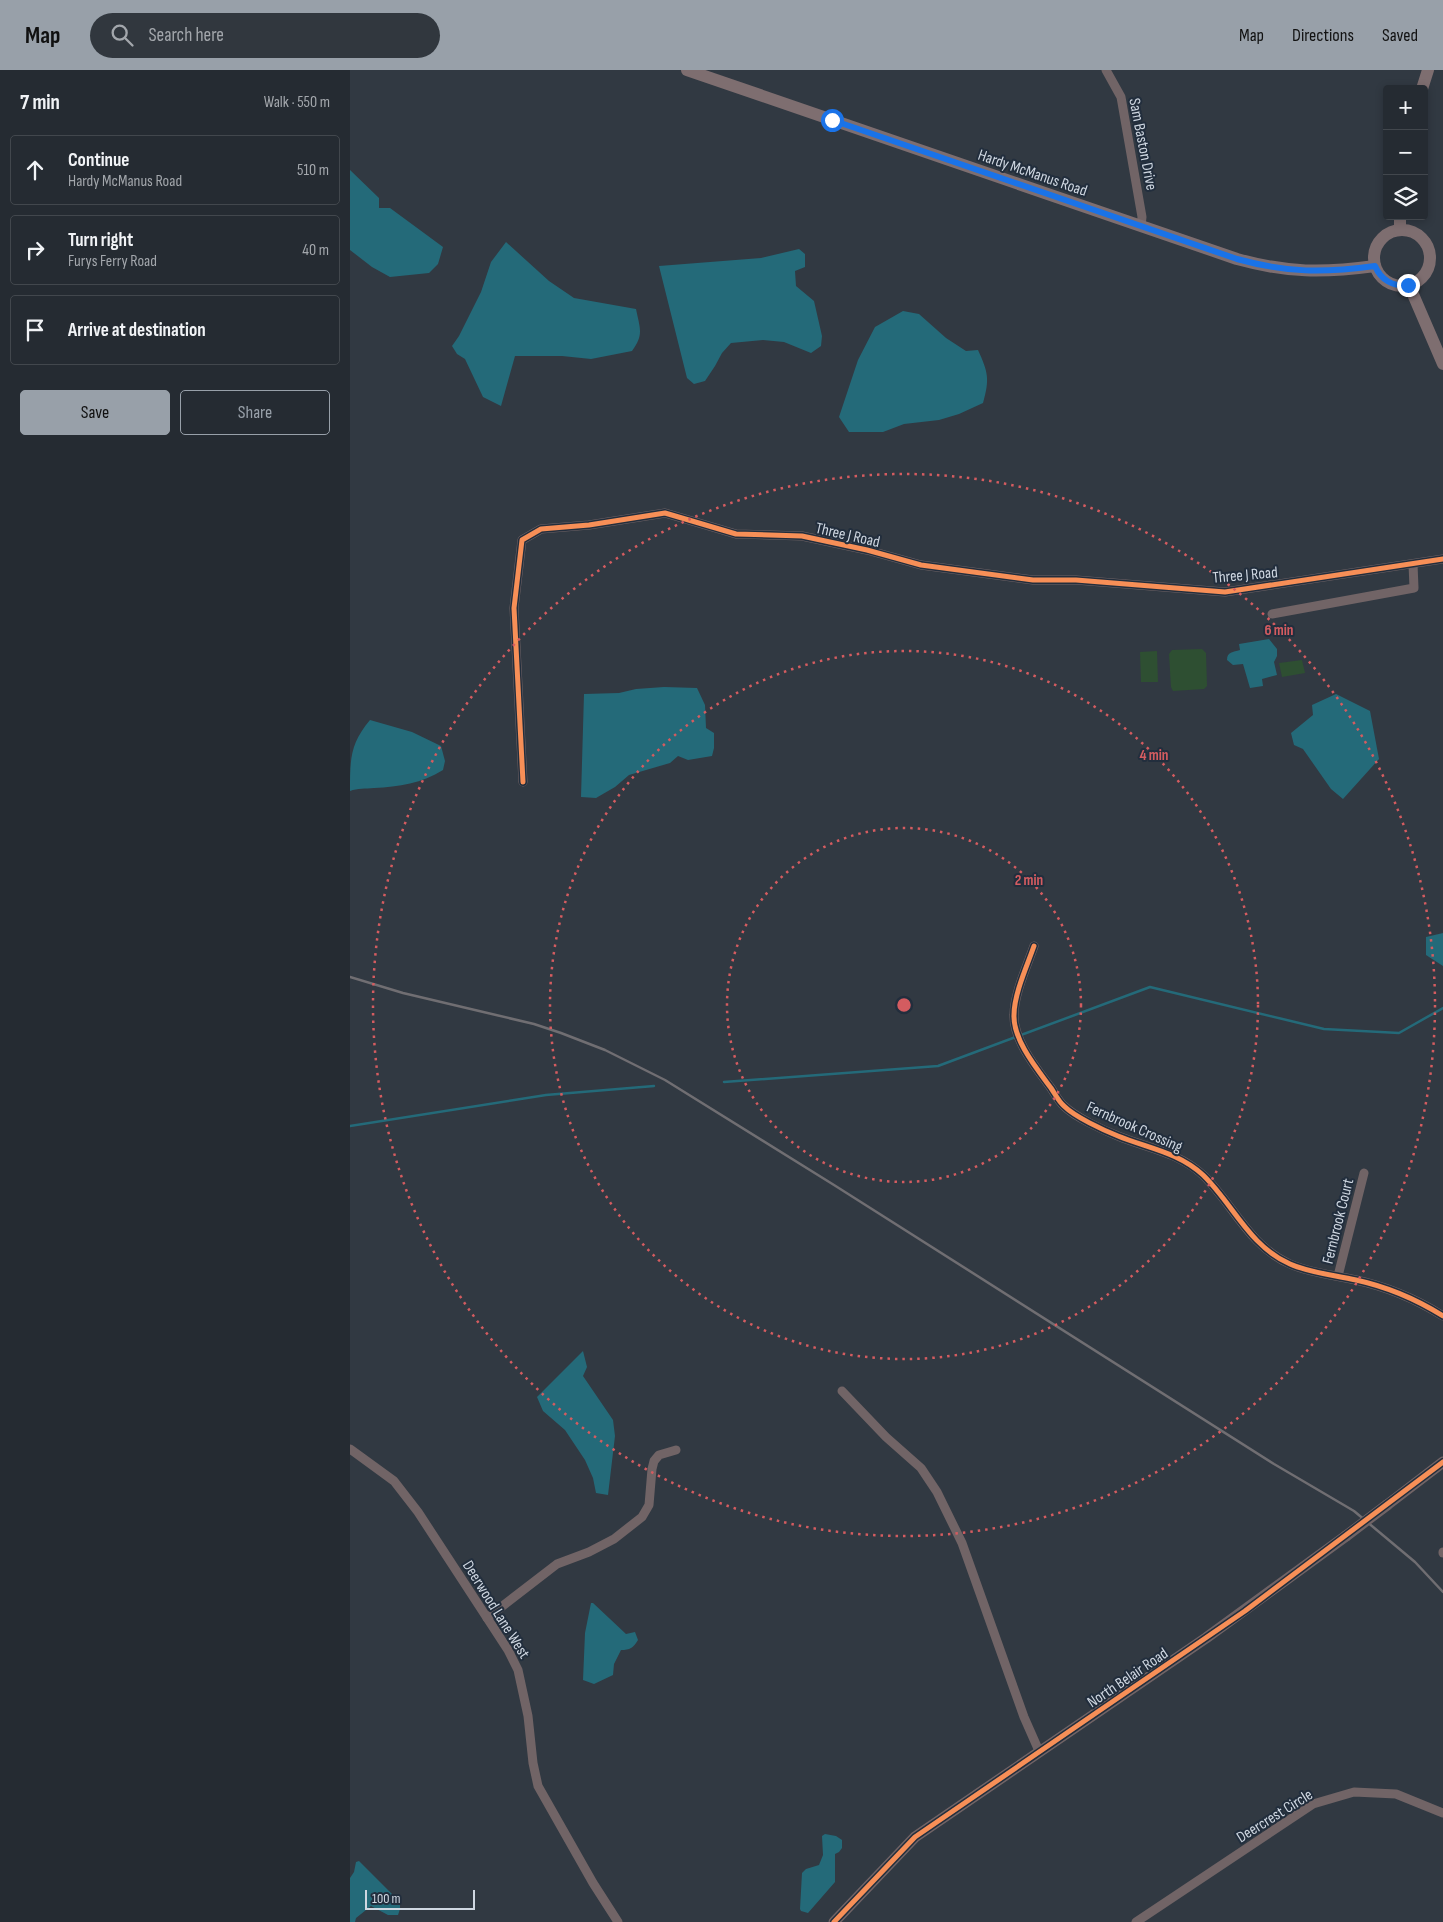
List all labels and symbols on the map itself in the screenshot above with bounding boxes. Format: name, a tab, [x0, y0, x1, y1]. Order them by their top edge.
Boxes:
street label: Sam Baston Drive	[1124, 97, 1161, 192]
route start	[821, 109, 844, 132]
street label: Hardy McManus Road	[975, 146, 1090, 201]
route end	[1397, 274, 1420, 297]
street label: Three J Road	[814, 519, 882, 552]
street label: Three J Road	[1212, 563, 1279, 588]
text: 6 min	[1264, 621, 1294, 640]
text: 4 min	[1140, 746, 1168, 765]
text: 2 min	[1015, 871, 1043, 890]
centre of rings	[895, 996, 913, 1014]
street label: Fernbrook Crossing	[1084, 1098, 1185, 1157]
street label: Fernbrook Court	[1319, 1177, 1358, 1266]
street label: Deerwood Lane West	[458, 1557, 534, 1662]
street label: North Belair Road	[1084, 1644, 1172, 1712]
street label: Deercrest Circle	[1233, 1785, 1316, 1847]
scale bar	[365, 1887, 475, 1910]

